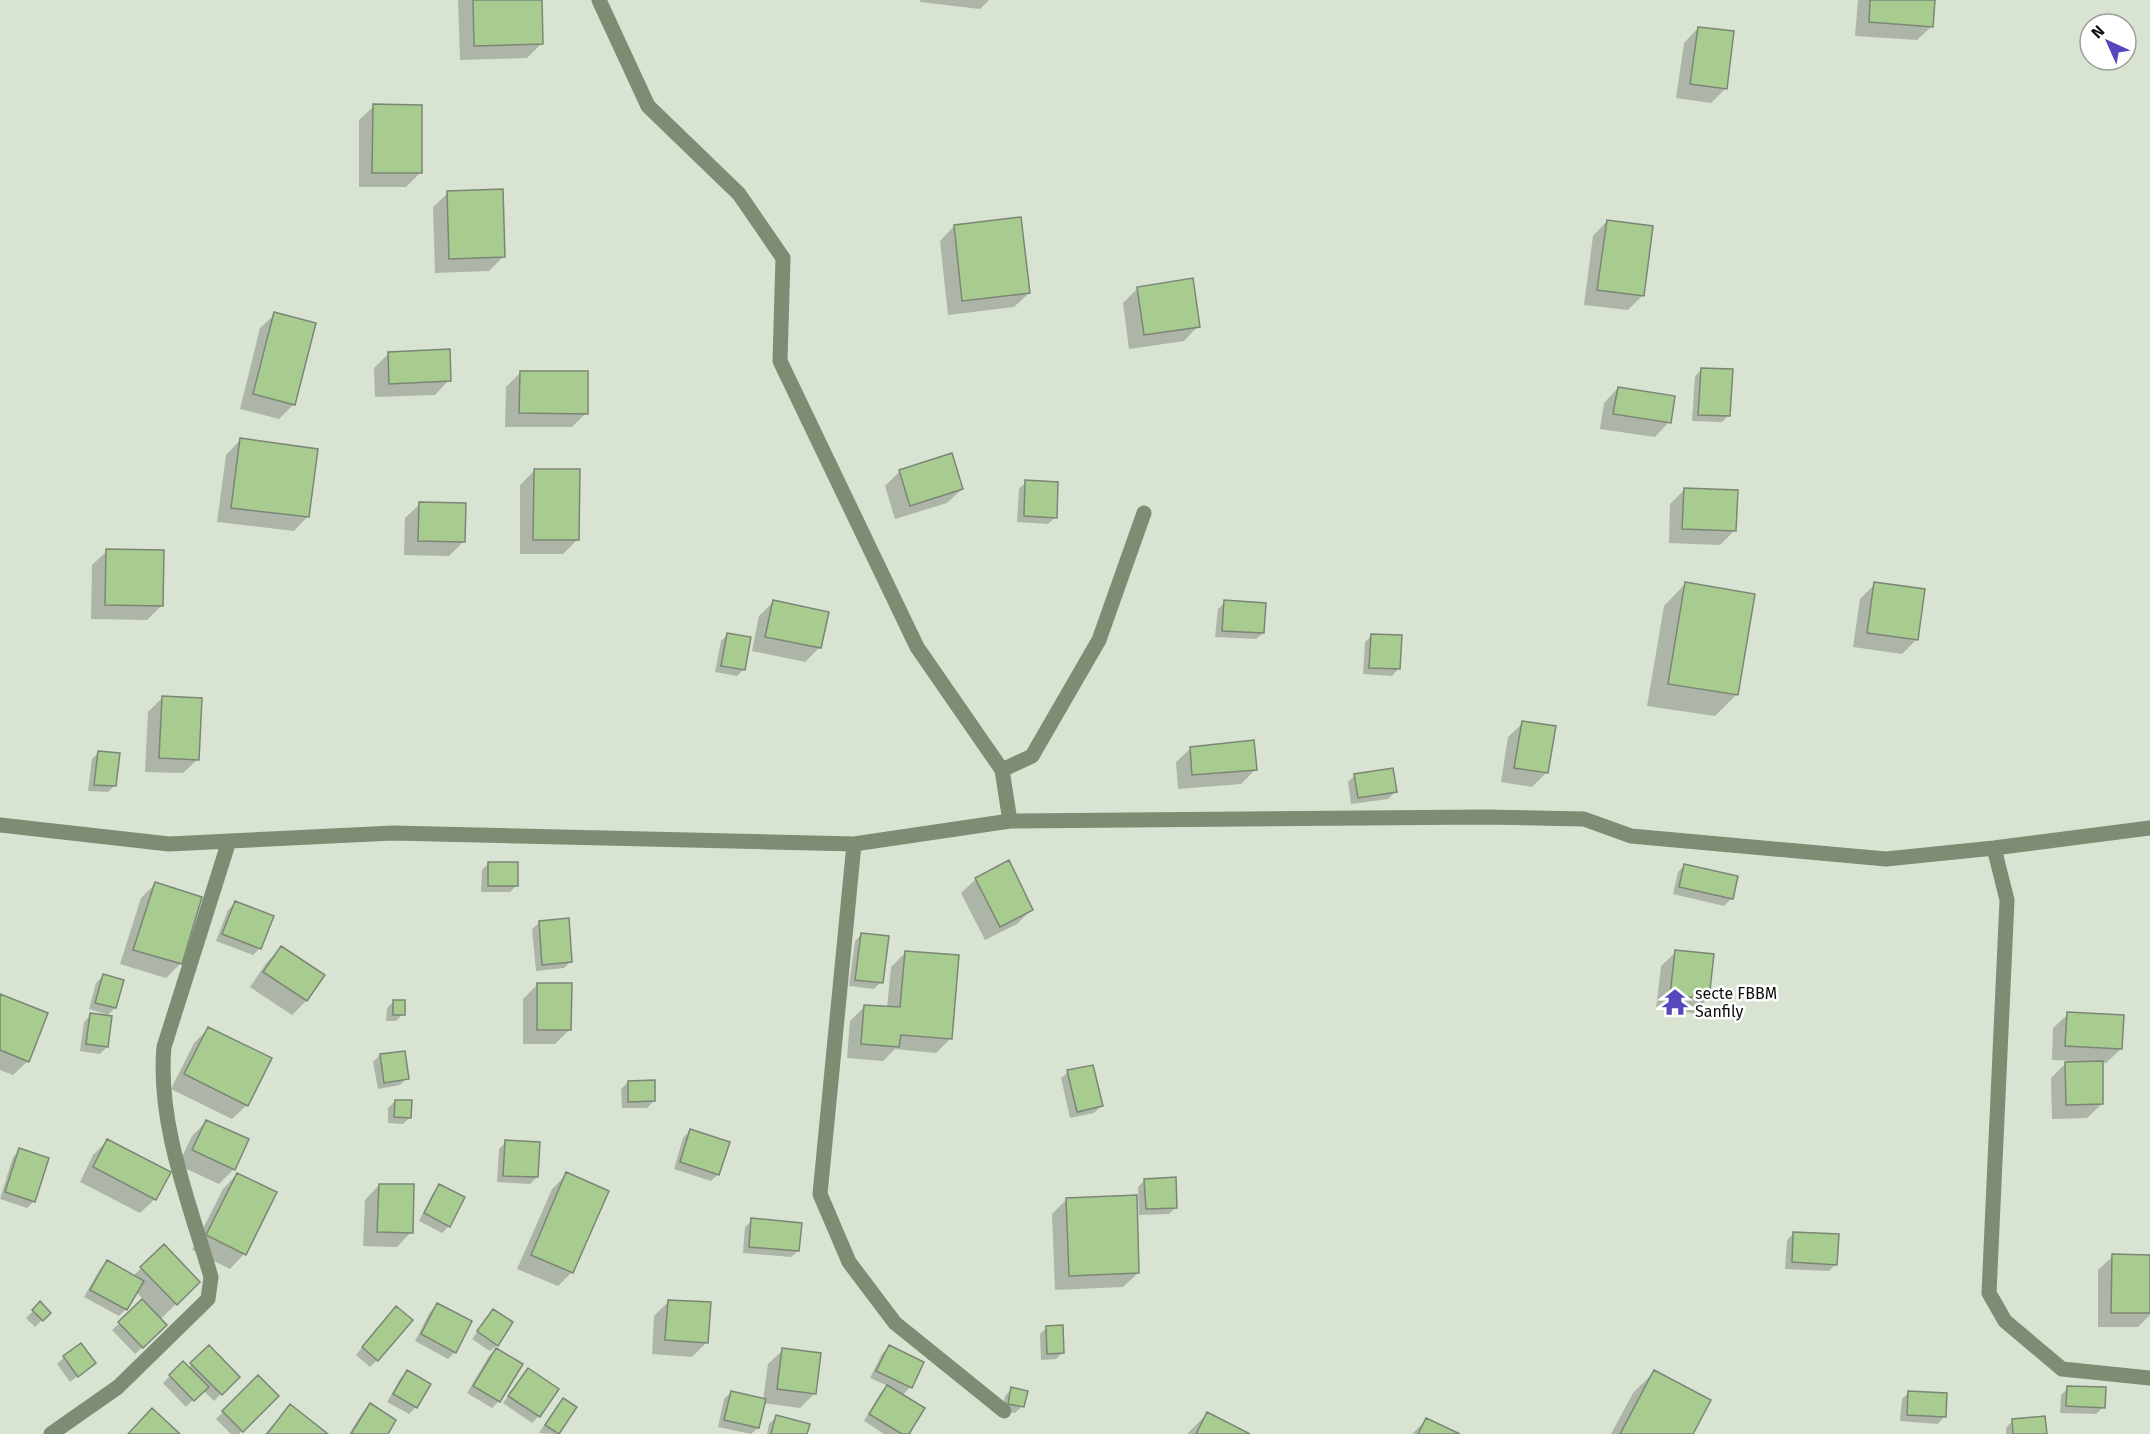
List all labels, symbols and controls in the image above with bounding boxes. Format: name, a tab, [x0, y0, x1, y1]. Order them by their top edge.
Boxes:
north arrow	[2078, 12, 2138, 72]
text: N	[2087, 21, 2108, 42]
place label: secte FBBM Sanfily	[1695, 984, 1777, 1021]
temple icon: secte FBBM Sanfily	[1660, 987, 1690, 1017]

